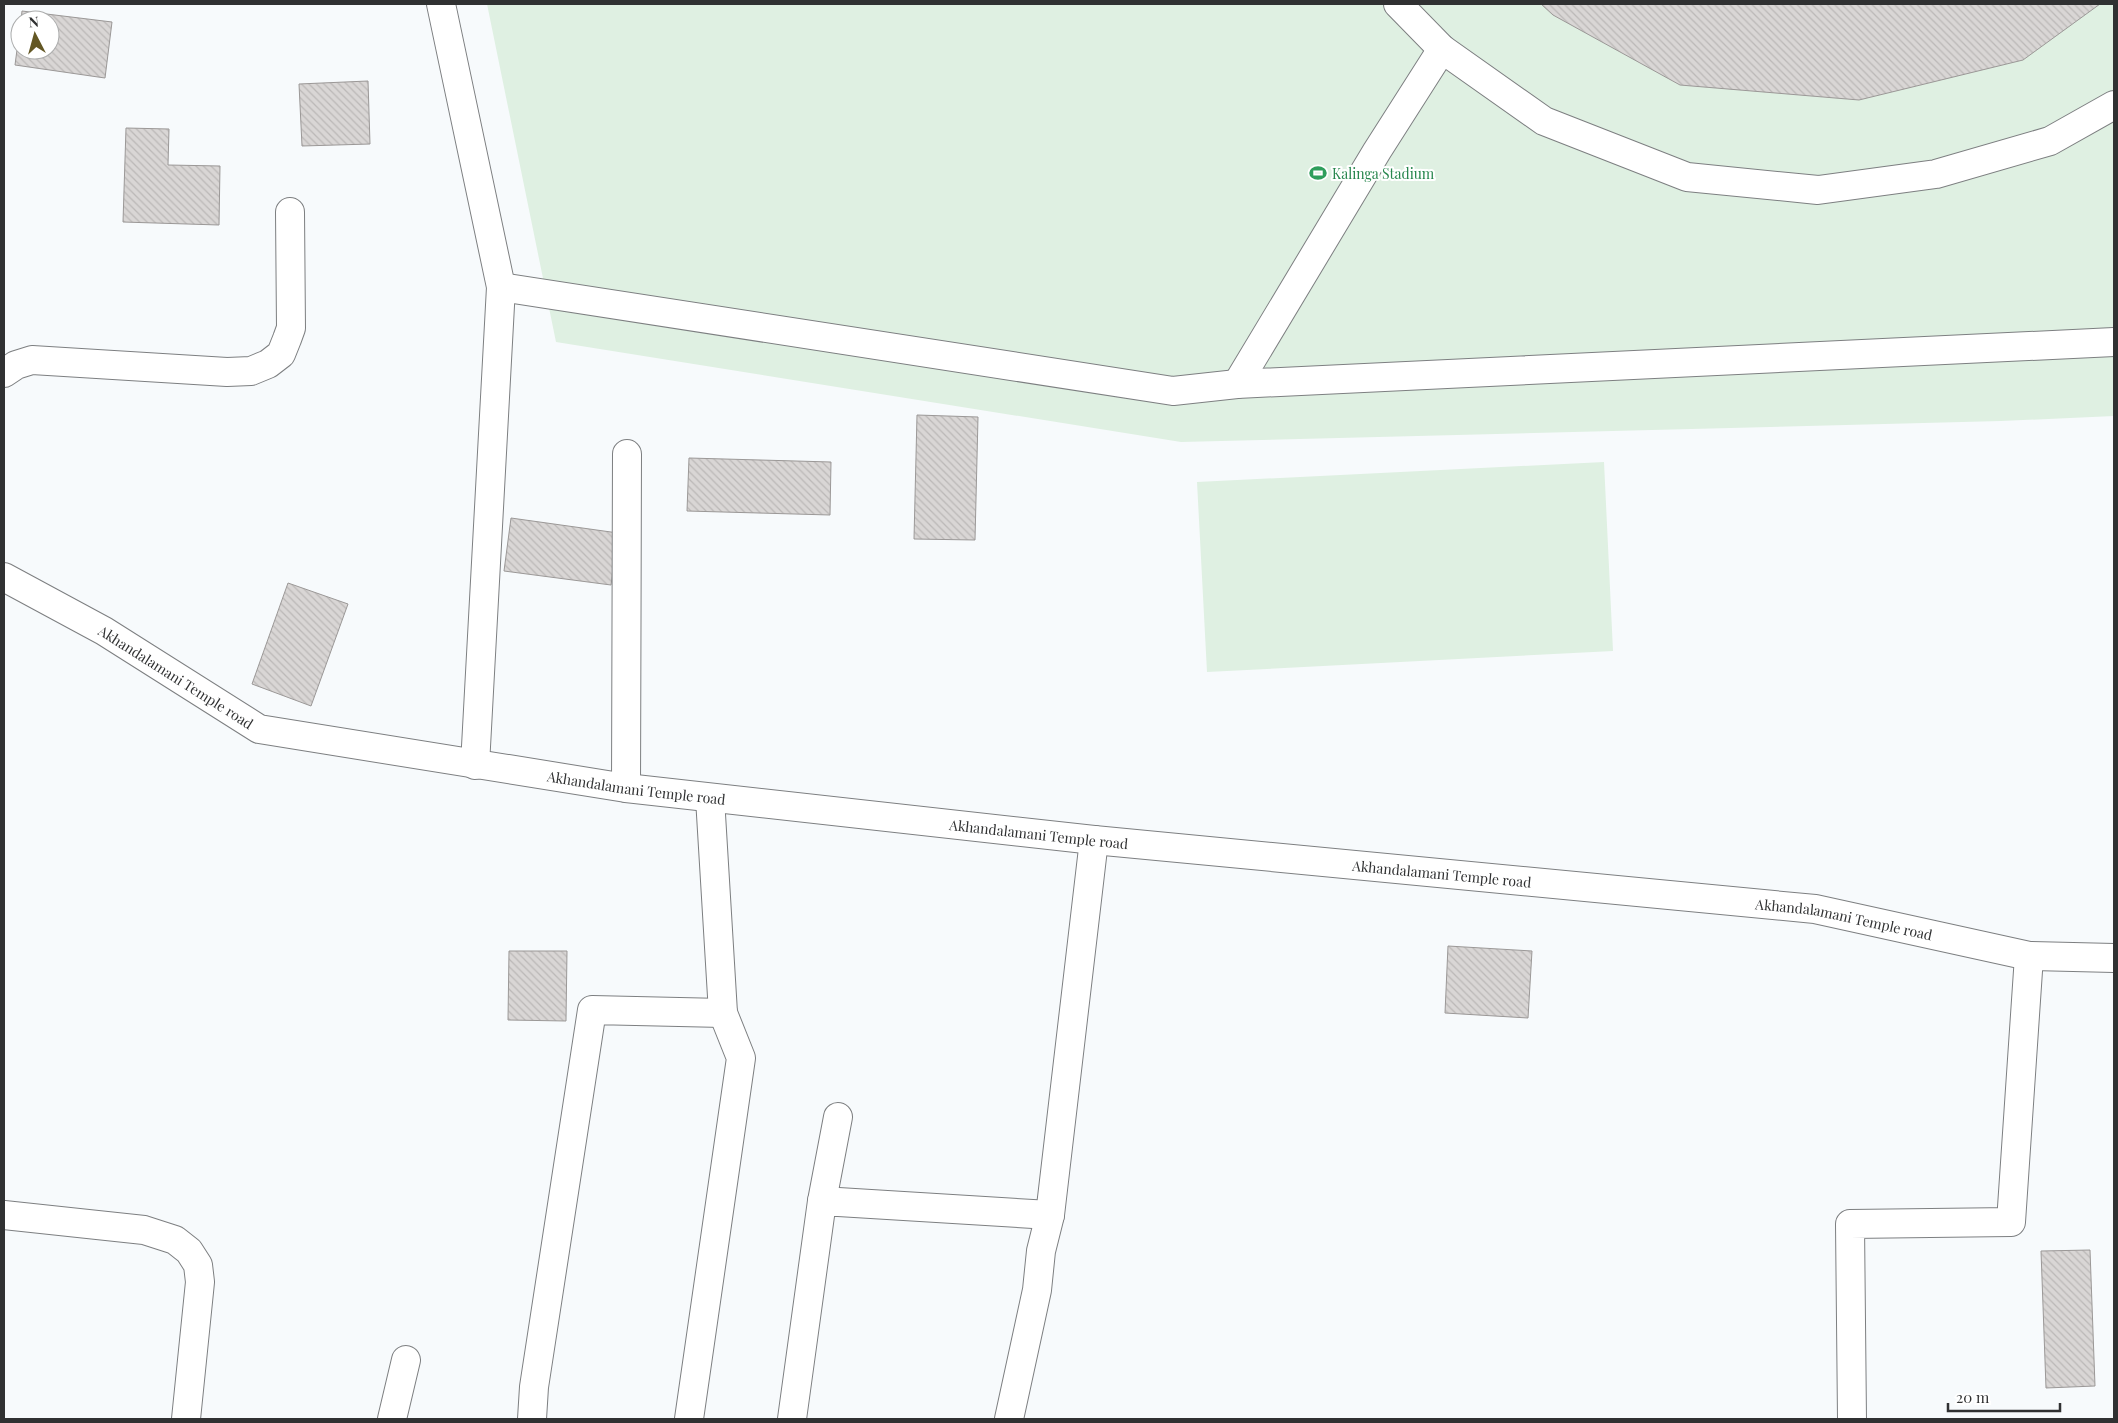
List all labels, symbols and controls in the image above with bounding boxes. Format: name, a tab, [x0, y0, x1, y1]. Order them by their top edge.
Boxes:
north arrow	[10, 10, 60, 60]
text: N	[28, 12, 40, 32]
sports icon: Kalinga Stadium	[1308, 163, 1328, 183]
place label: Kalinga Stadium	[1332, 164, 1435, 183]
street label: Akhandalamani Temple road	[95, 620, 257, 733]
street label: Akhandalamani Temple road	[545, 766, 727, 809]
street label: Akhandalamani Temple road	[947, 814, 1129, 853]
street label: Akhandalamani Temple road	[1350, 855, 1532, 891]
street label: Akhandalamani Temple road	[1754, 894, 1934, 944]
scale bar	[1948, 1380, 2060, 1412]
text: 20 m	[1956, 1387, 1990, 1407]

